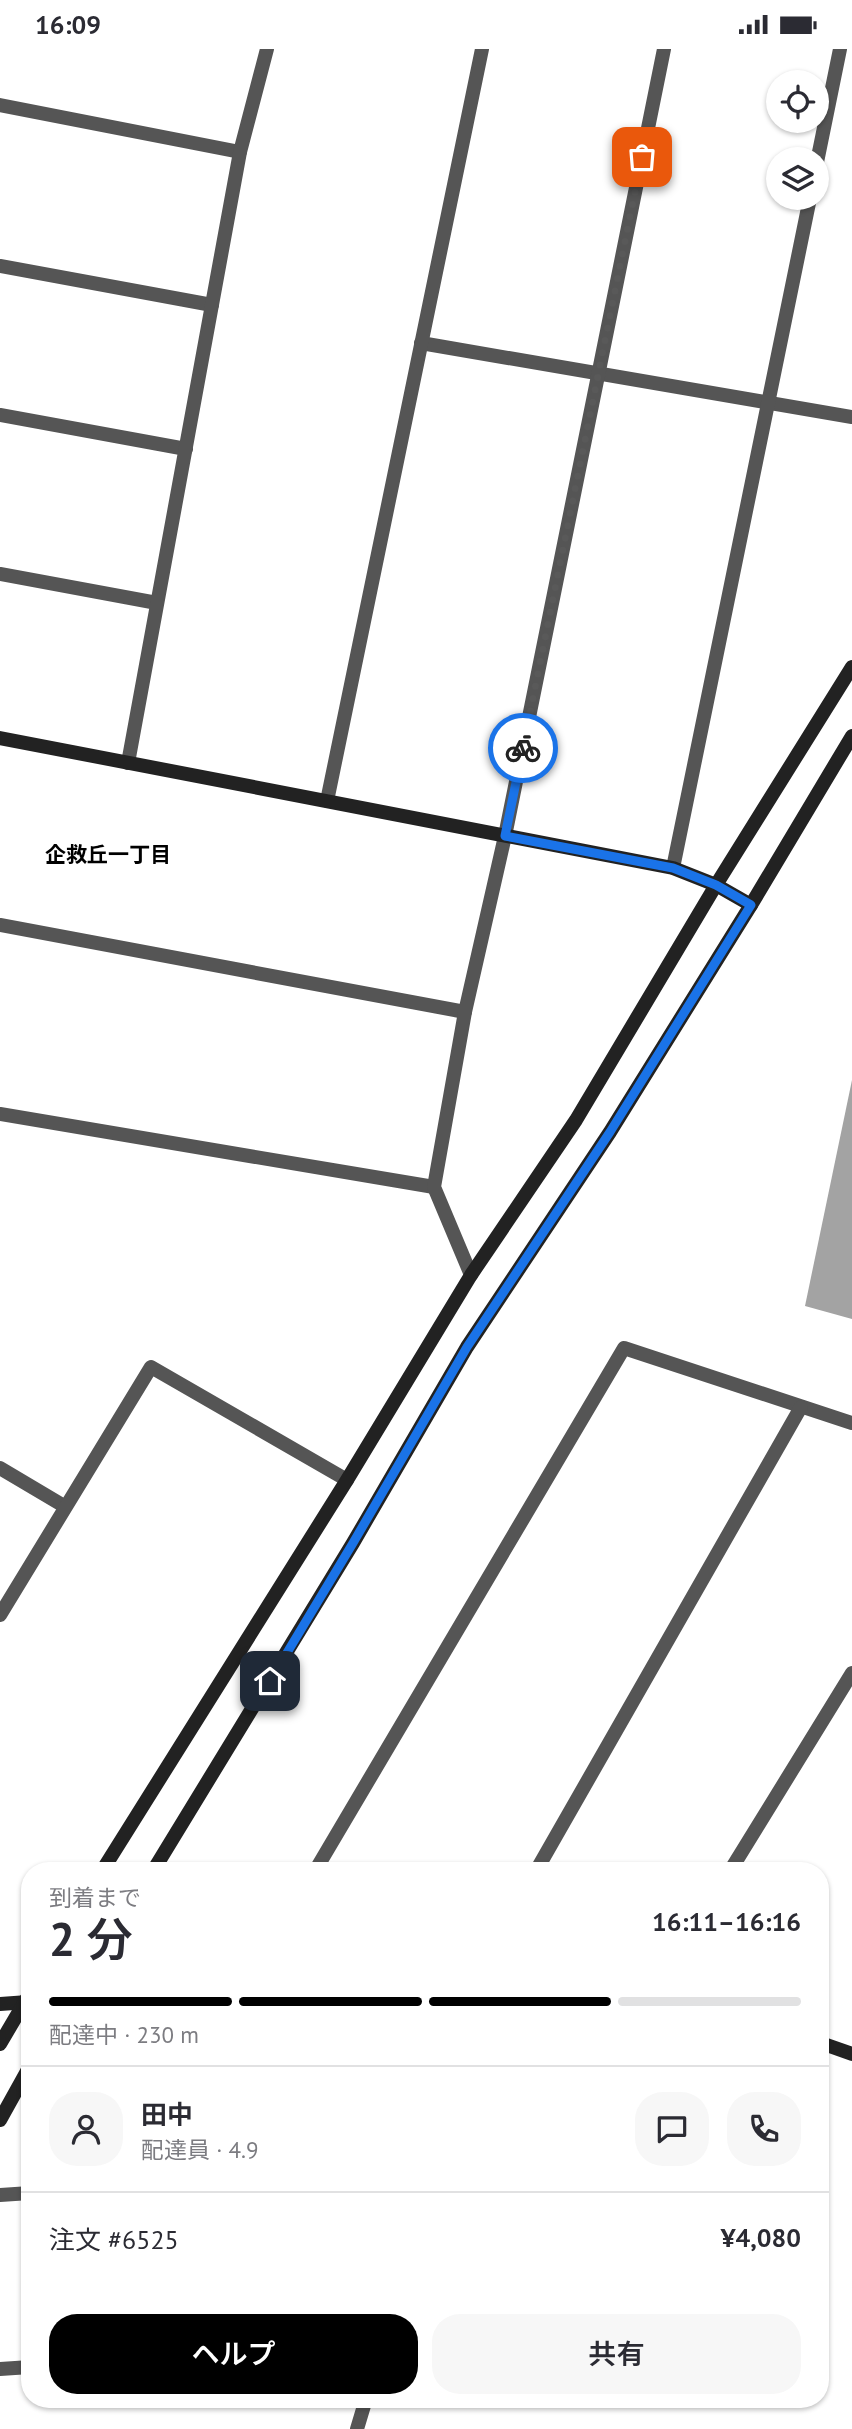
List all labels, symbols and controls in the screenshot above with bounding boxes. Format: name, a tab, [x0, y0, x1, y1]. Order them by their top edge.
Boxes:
text: 16:09	[35, 8, 101, 41]
map controls	[766, 70, 829, 210]
button: locate	[766, 70, 829, 133]
pin	[612, 127, 672, 187]
icon: bag	[623, 138, 661, 176]
button: layers	[766, 147, 829, 210]
courier	[488, 713, 558, 783]
icon: bike	[504, 729, 542, 767]
district label: 企救丘一丁目	[45, 841, 171, 868]
pin	[240, 1651, 300, 1711]
icon: home	[251, 1662, 289, 1700]
text: 到着まで	[49, 1883, 141, 1912]
text: 16:11–16:16	[652, 1905, 801, 1938]
text: 2 分	[49, 1909, 133, 1969]
text: 配達中 · 230 m	[49, 2020, 199, 2049]
button: person	[49, 2092, 123, 2166]
button: chat	[635, 2092, 709, 2166]
button: phone	[727, 2092, 801, 2166]
text: 田中	[141, 2098, 193, 2131]
text: 配達員 · 4.9	[141, 2135, 258, 2164]
text: ¥4,080	[721, 2221, 801, 2254]
text: 注文 #6525	[49, 2223, 179, 2256]
button: ヘルプ	[49, 2314, 418, 2394]
button: 共有	[432, 2314, 801, 2394]

